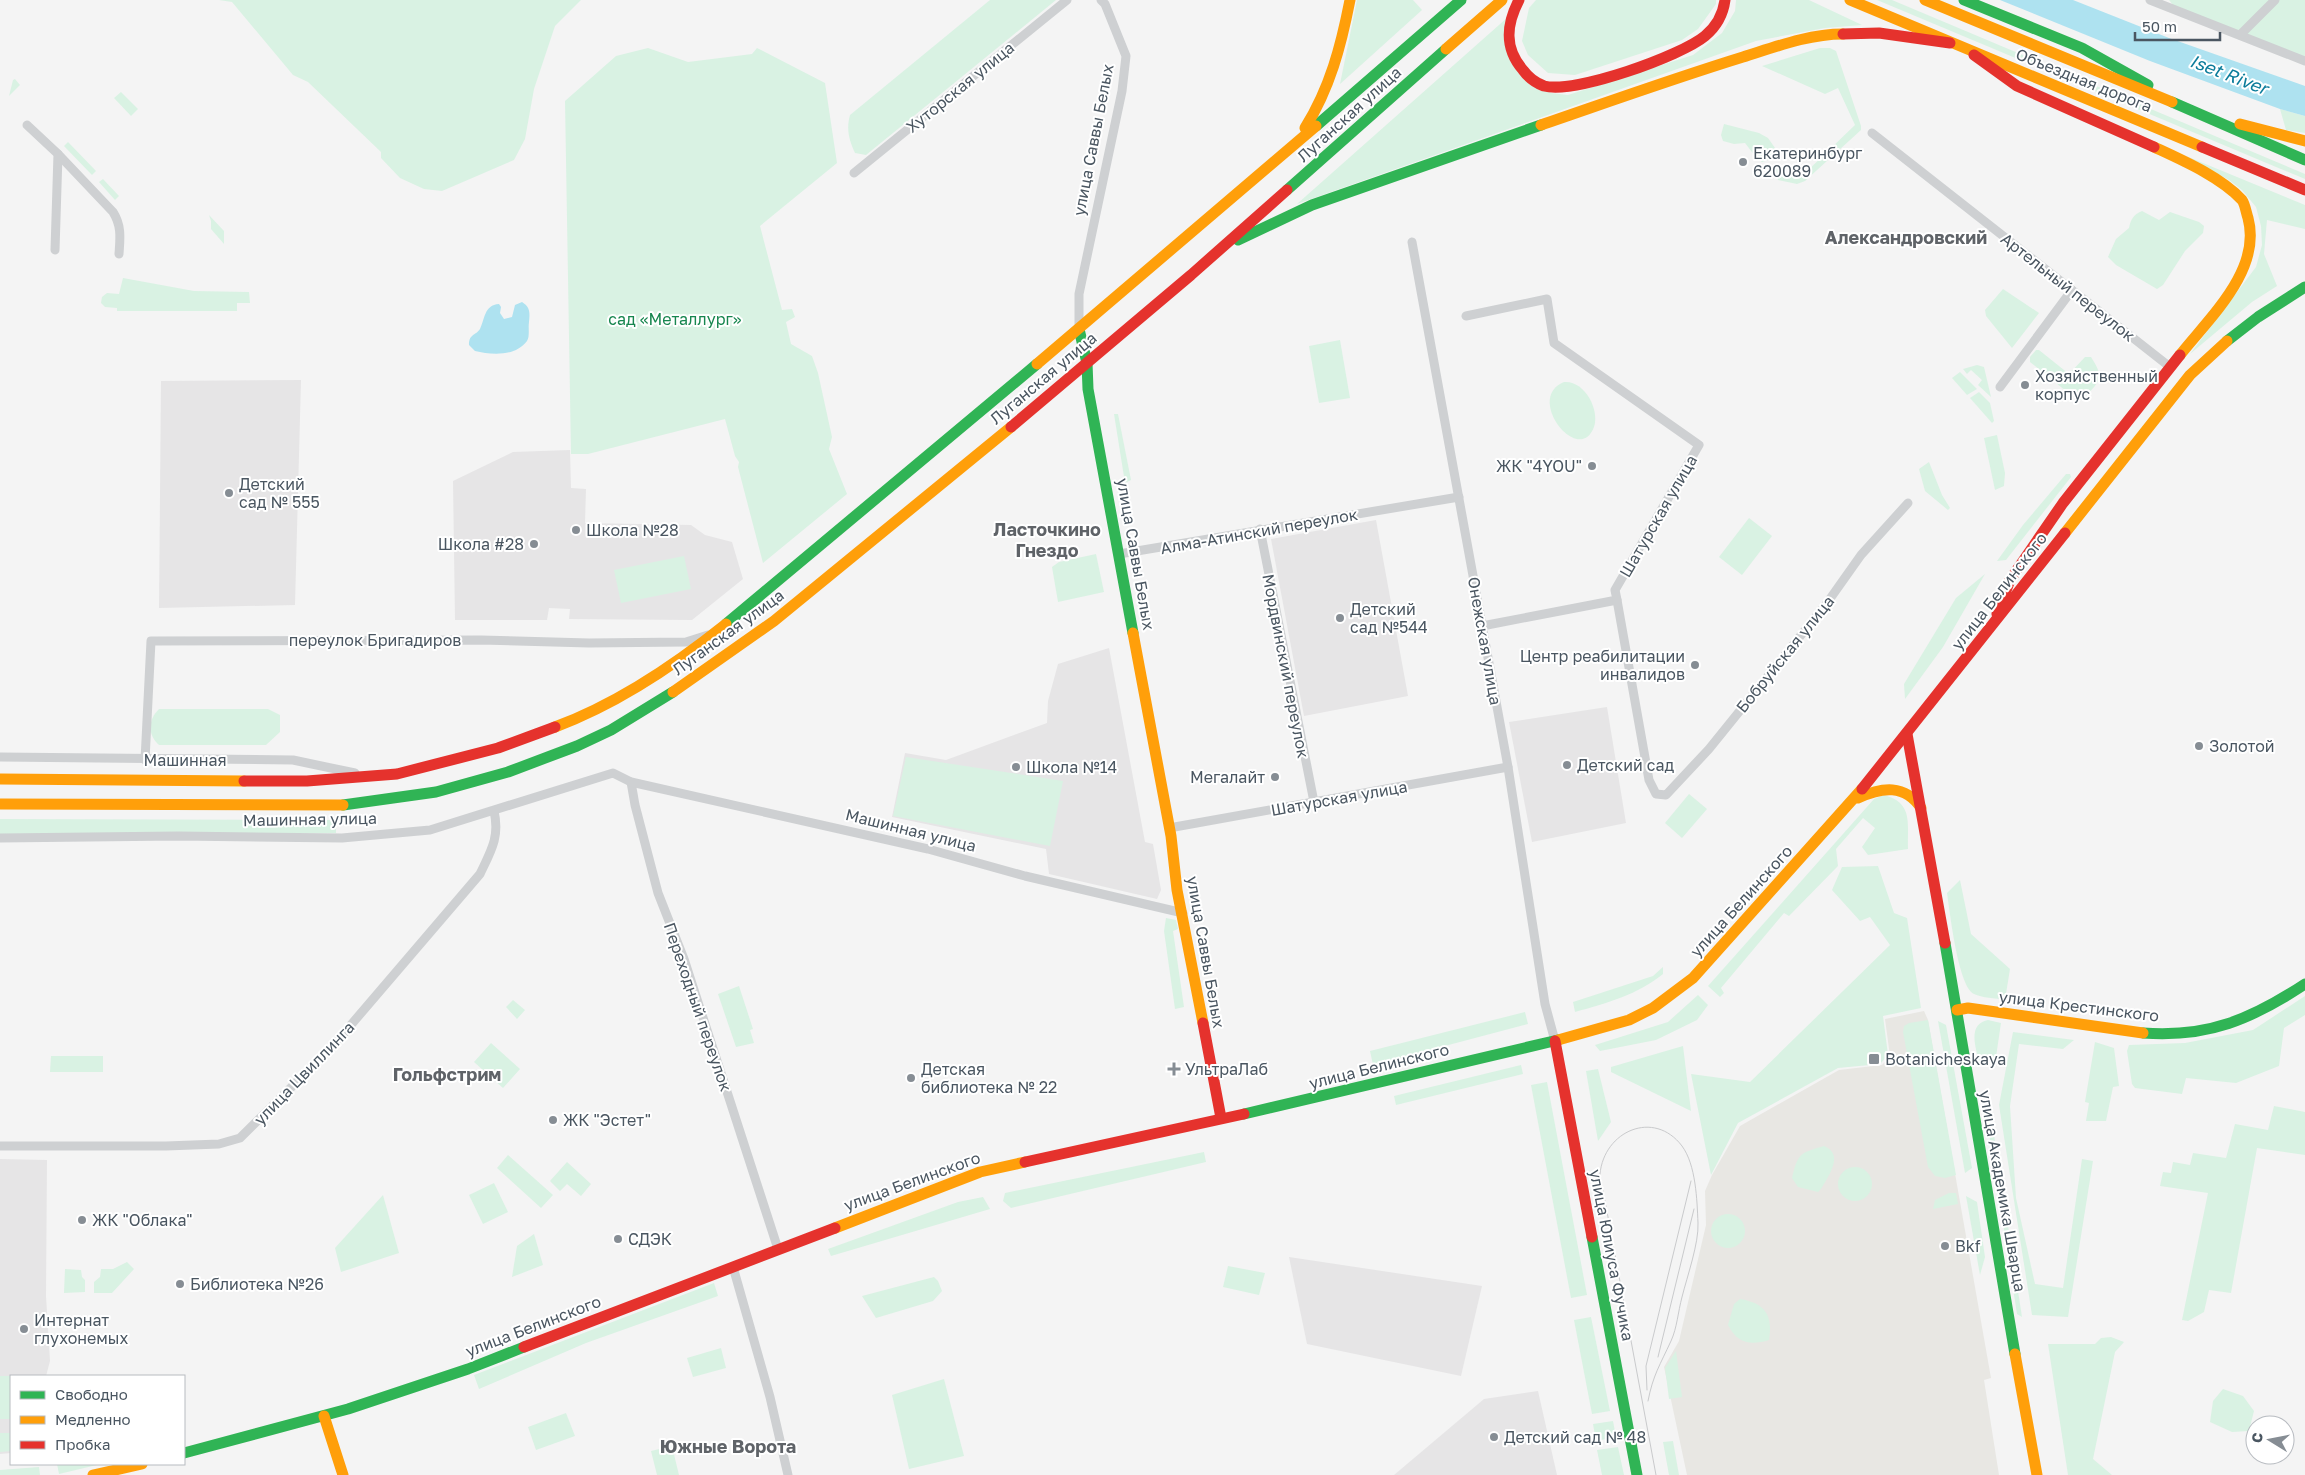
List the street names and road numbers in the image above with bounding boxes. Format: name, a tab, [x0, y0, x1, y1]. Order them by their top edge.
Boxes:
street label: Хуторская улица	[902, 37, 1018, 137]
street label: Объездная дорога	[2013, 44, 2155, 116]
street label: улица Саввы Белых	[1068, 62, 1118, 218]
street label: Луганская улица	[1293, 62, 1405, 166]
street label: Артельный переулок	[1997, 228, 2139, 346]
street label: Луганская улица	[986, 328, 1100, 428]
street label: Шатурская улица	[1615, 451, 1701, 581]
street label: улица Саввы Белых	[1113, 476, 1159, 632]
street label: Алма-Атинский переулок	[1159, 504, 1359, 558]
street label: улица Белинского	[1947, 528, 2051, 654]
street label: Мордвинский переулок	[1258, 572, 1314, 760]
street label: Онежская улица	[1464, 575, 1506, 707]
street label: Луганская улица	[668, 585, 788, 679]
street label: Бобруйская улица	[1732, 591, 1838, 717]
street label: переулок Бригадиров	[289, 630, 461, 650]
street label: Машинная	[143, 750, 227, 770]
street label: Шатурская улица	[1269, 776, 1409, 820]
street label: Машинная улица	[844, 804, 978, 856]
street label: Машинная улица	[243, 808, 377, 830]
street label: улица Белинского	[1686, 841, 1796, 961]
street label: улица Саввы Белых	[1183, 874, 1229, 1030]
street label: Переходный переулок	[660, 920, 736, 1094]
street label: улица Крестинского	[1998, 986, 2160, 1026]
street label: улица Цвиллинга	[249, 1017, 359, 1129]
street label: улица Белинского	[1307, 1039, 1451, 1093]
street label: улица Академика Шварца	[1975, 1089, 2031, 1293]
street label: улица Белинского	[841, 1147, 983, 1215]
street label: улица Юлиуса Фучика	[1586, 1167, 1638, 1343]
street label: улица Белинского	[462, 1291, 604, 1361]

